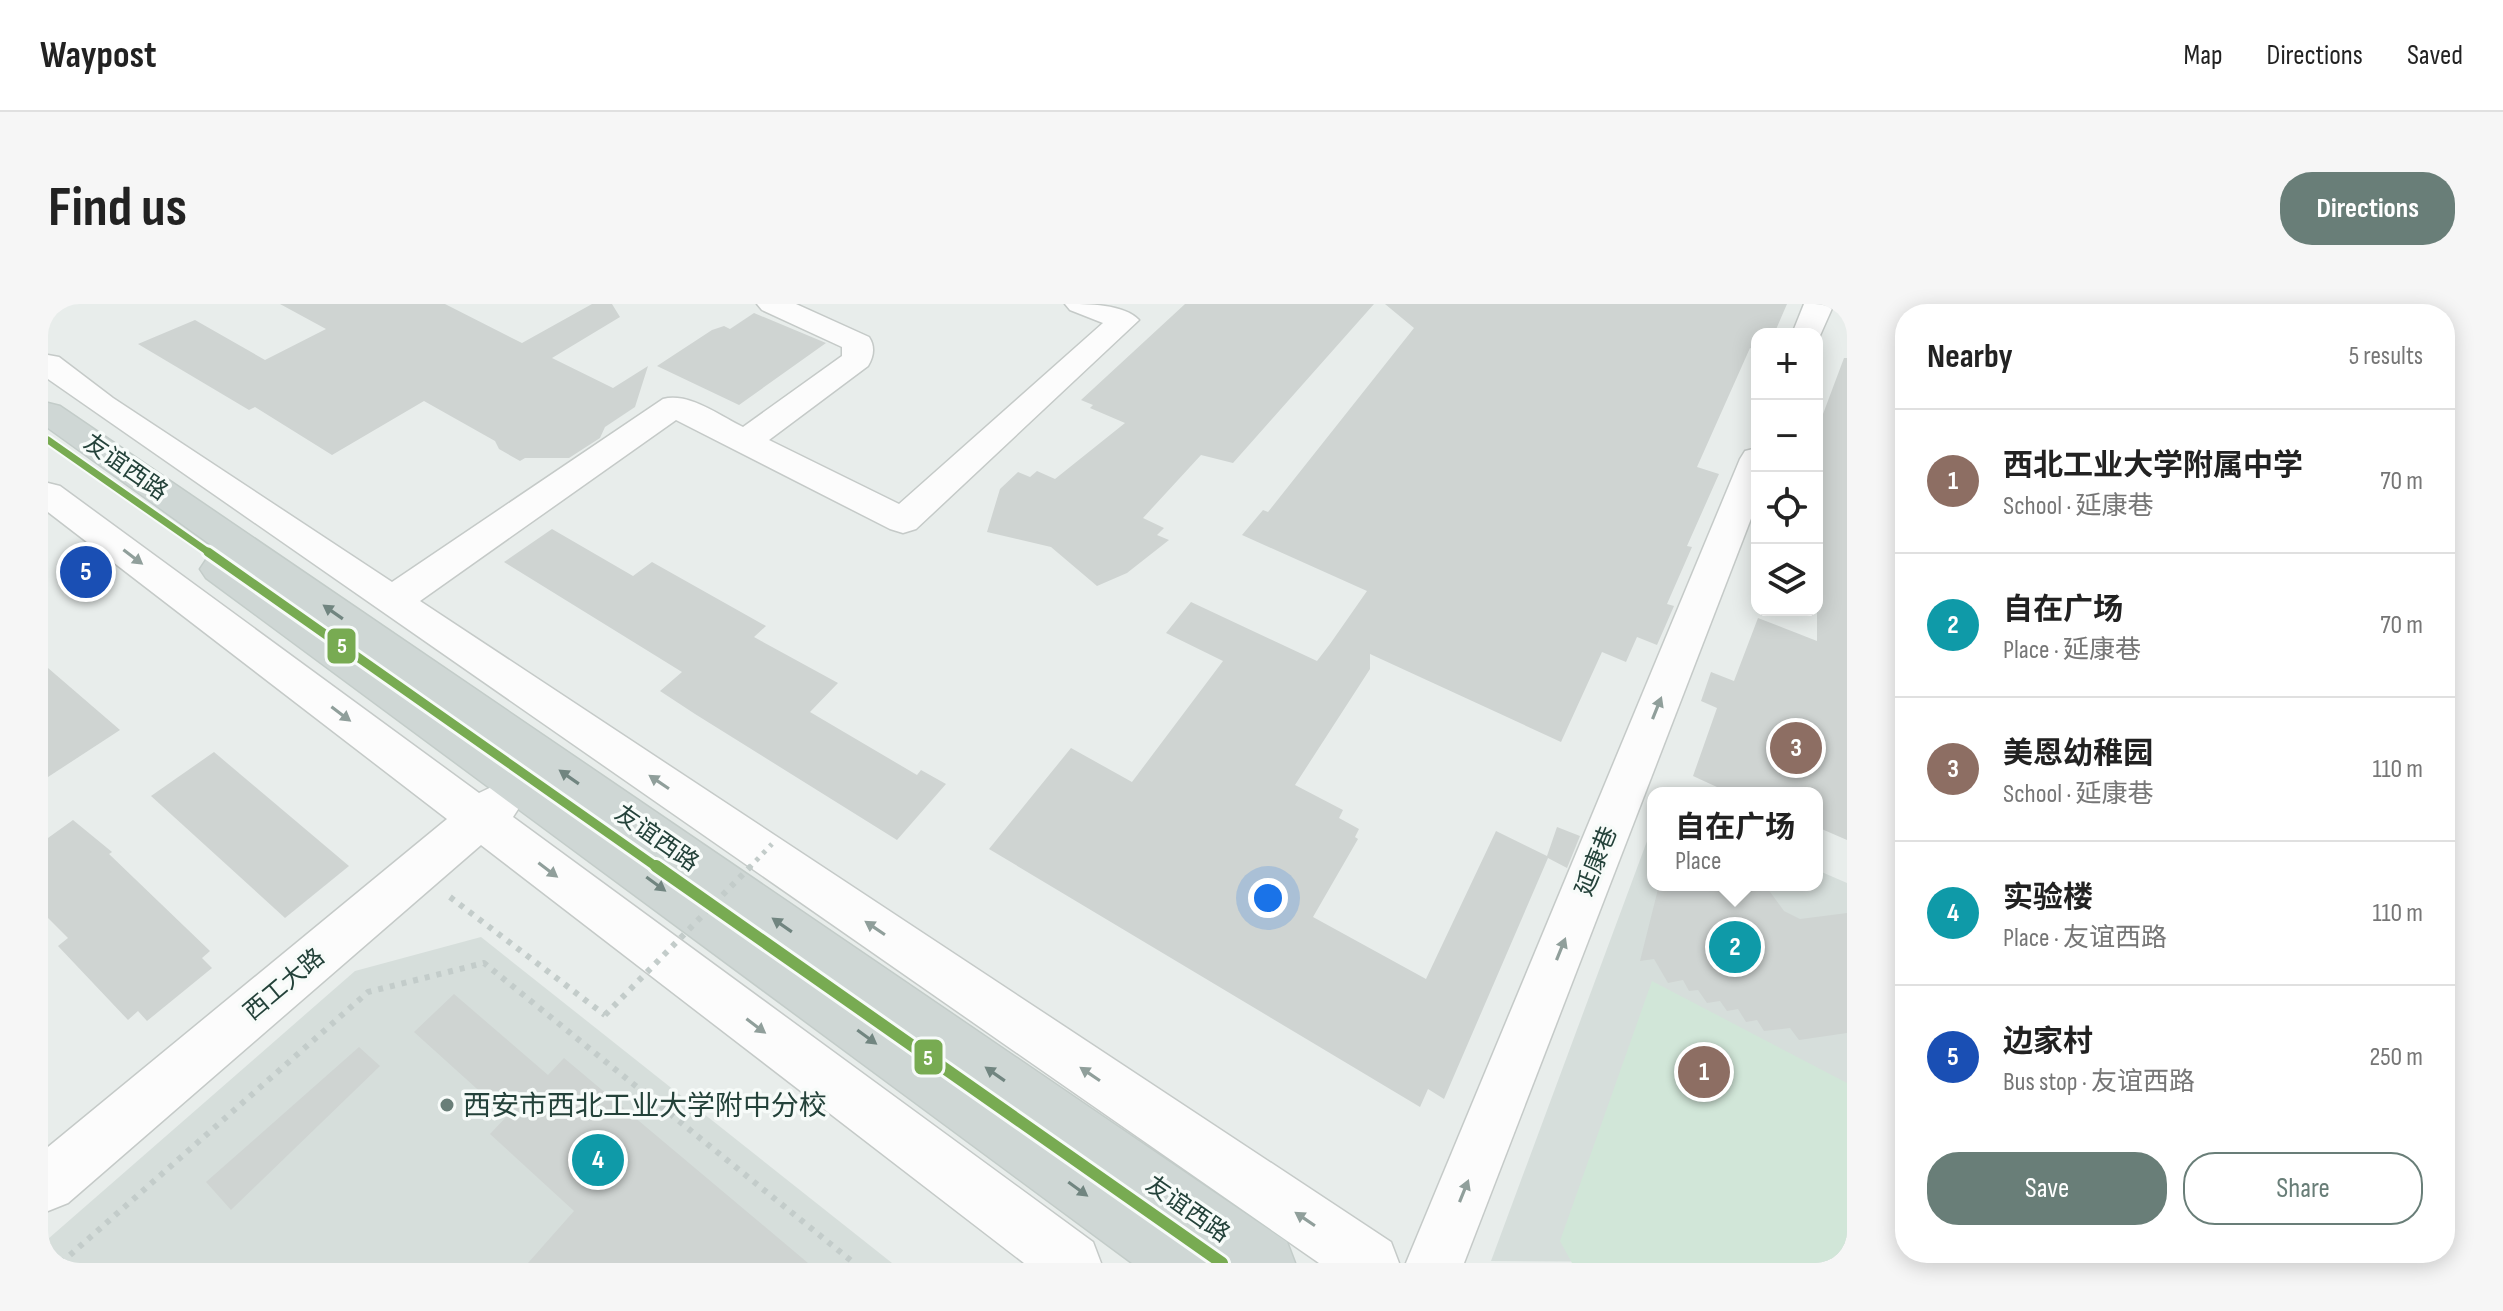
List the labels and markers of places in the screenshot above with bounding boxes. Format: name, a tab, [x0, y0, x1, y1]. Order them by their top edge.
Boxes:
pin: 5	[60, 542, 112, 602]
pin: 3	[1770, 718, 1822, 778]
pin: 2	[1709, 917, 1761, 977]
pin: 1	[1678, 1042, 1730, 1102]
place label: 西安市西北工业大学附中分校	[463, 1090, 827, 1123]
marker: 西安市西北工业大学附中分校	[438, 1096, 456, 1114]
pin: 4	[572, 1130, 624, 1190]

